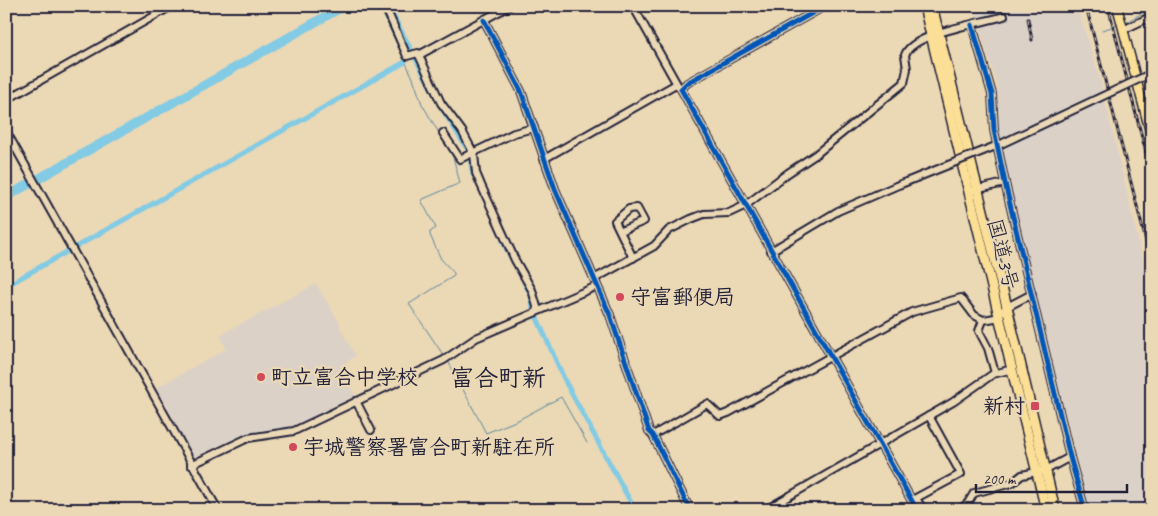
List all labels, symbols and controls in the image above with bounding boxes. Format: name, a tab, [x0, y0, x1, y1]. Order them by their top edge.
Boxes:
street label: 国道3号	[982, 216, 1024, 292]
place label: 守富郵便局	[630, 284, 735, 310]
marker: 守富郵便局	[614, 291, 626, 303]
district label: 富合町新	[450, 363, 546, 393]
place label: 町立富合中学校	[271, 364, 418, 390]
marker: 町立富合中学校	[255, 371, 267, 383]
place label: 新村	[983, 393, 1025, 419]
marker: 新村	[1029, 400, 1041, 412]
place label: 宇城警察署富合町新駐在所	[303, 434, 555, 460]
marker: 宇城警察署富合町新駐在所	[287, 441, 299, 453]
scale bar	[976, 461, 1127, 493]
text: 200 m	[983, 470, 1017, 489]

